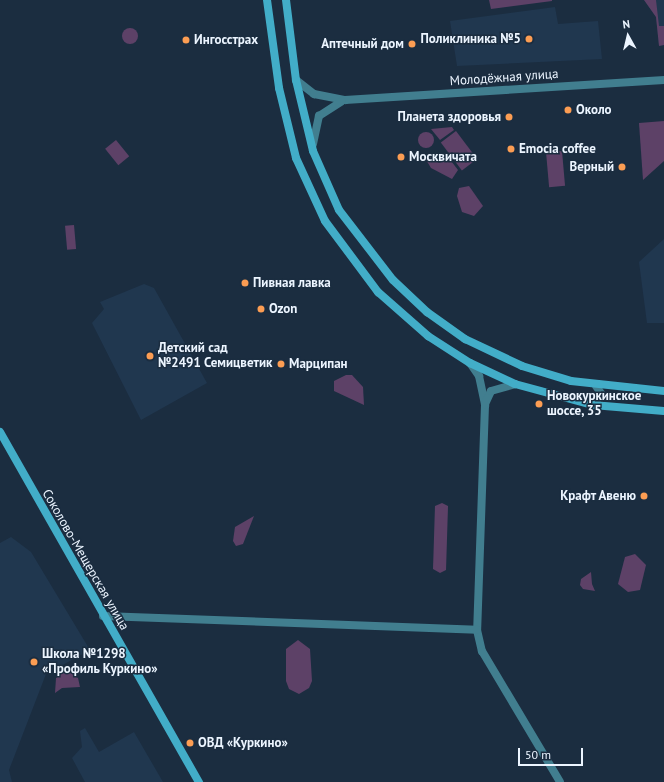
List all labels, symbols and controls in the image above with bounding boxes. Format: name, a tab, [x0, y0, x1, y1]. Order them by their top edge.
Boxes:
north arrow	[608, 16, 648, 56]
text: N	[622, 17, 631, 32]
place label: Поликлиника №5	[421, 31, 521, 47]
place label: Ингосстрах	[194, 32, 258, 48]
marker: Поликлиника №5	[524, 34, 534, 44]
marker: Ингосстрах	[181, 35, 191, 45]
place label: Аптечный дом	[321, 36, 404, 52]
marker: Аптечный дом	[407, 39, 417, 49]
street label: Молодёжная улица	[449, 66, 559, 90]
place label: Около	[576, 102, 612, 118]
marker: Около	[563, 105, 573, 115]
place label: Планета здоровья	[398, 109, 501, 125]
marker: Планета здоровья	[504, 112, 514, 122]
place label: Emocia coffee	[519, 141, 596, 157]
marker: Emocia coffee	[506, 144, 516, 154]
place label: Москвичата	[409, 149, 477, 165]
marker: Москвичата	[396, 152, 406, 162]
place label: Верный	[569, 159, 614, 175]
marker: Верный	[617, 162, 627, 172]
place label: Пивная лавка	[253, 275, 331, 291]
marker: Пивная лавка	[240, 278, 250, 288]
place label: Ozon	[269, 301, 297, 317]
marker: Ozon	[256, 304, 266, 314]
place label: Детский сад №2491 Семицветик	[158, 341, 273, 372]
marker: Детский сад №2491 Семицветик	[145, 351, 155, 361]
place label: Марципан	[289, 356, 348, 372]
marker: Марципан	[276, 359, 286, 369]
place label: Новокуркинское шоссе, 35	[547, 389, 641, 420]
marker: Новокуркинское шоссе, 35	[534, 399, 544, 409]
street label: Соколово-Мещерская улица	[38, 487, 132, 633]
place label: Крафт Авеню	[559, 488, 636, 504]
marker: Крафт Авеню	[639, 491, 649, 501]
place label: Школа №1298 «Профиль Куркино»	[42, 647, 158, 678]
marker: Школа №1298 «Профиль Куркино»	[29, 657, 39, 667]
place label: ОВД «Куркино»	[198, 735, 288, 751]
marker: ОВД «Куркино»	[185, 738, 195, 748]
scale bar	[520, 740, 585, 766]
text: 50 m	[525, 747, 551, 762]

